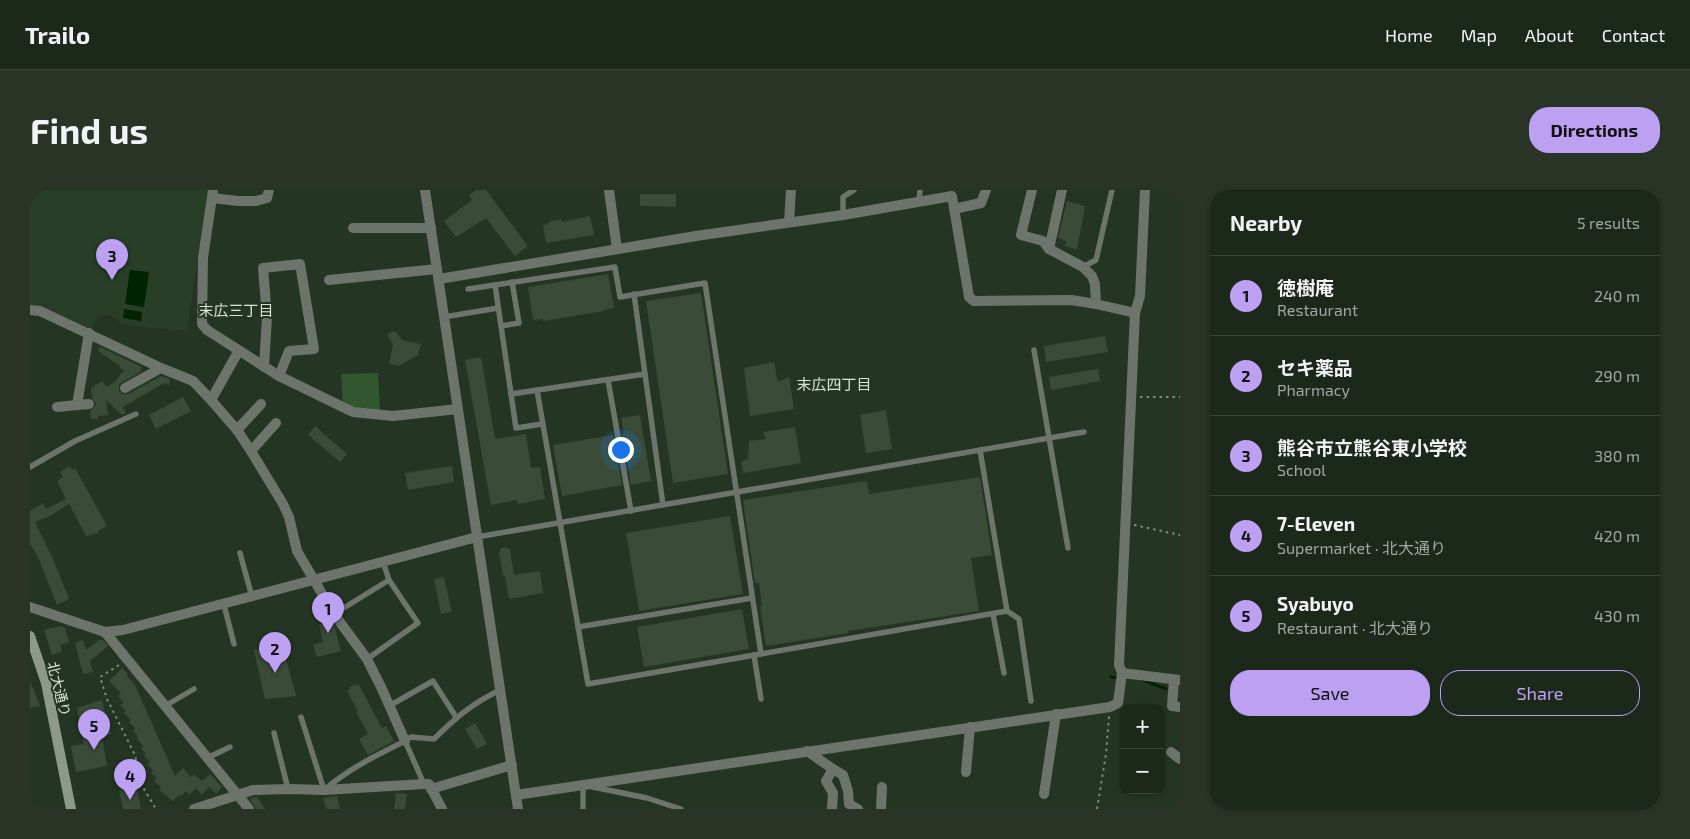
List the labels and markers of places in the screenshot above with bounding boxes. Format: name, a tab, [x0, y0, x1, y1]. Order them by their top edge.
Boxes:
pin: 3	[96, 239, 128, 280]
pin: 1	[312, 592, 344, 633]
pin: 2	[259, 632, 291, 673]
pin: 5	[78, 709, 110, 750]
pin: 4	[114, 759, 146, 800]

